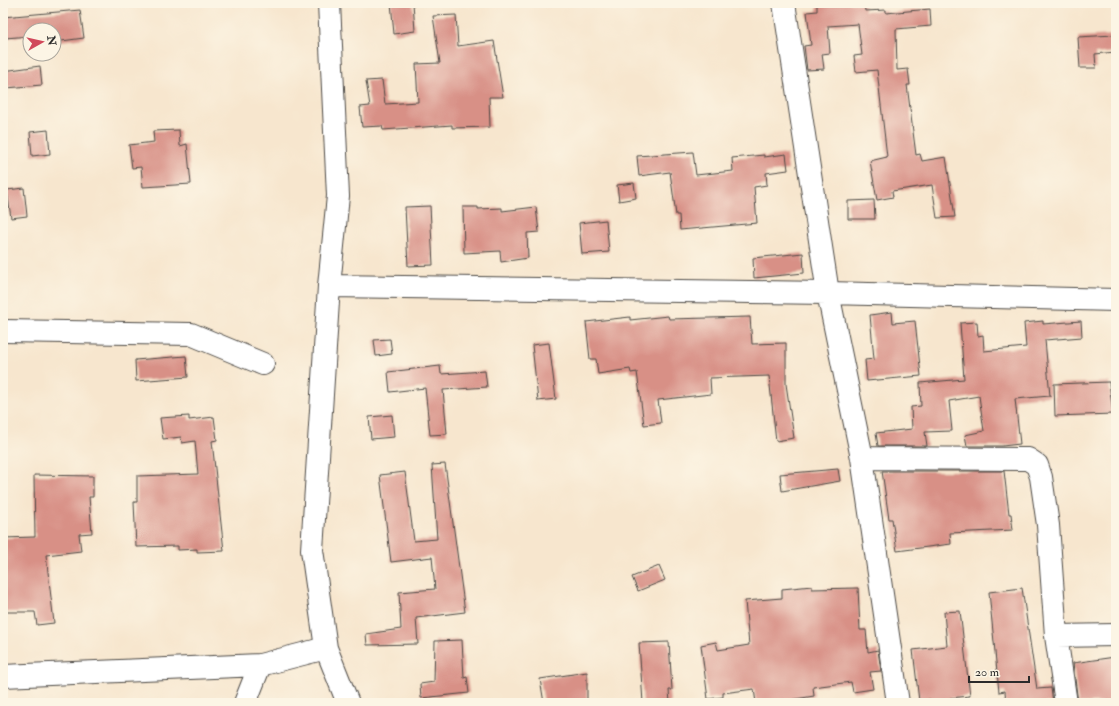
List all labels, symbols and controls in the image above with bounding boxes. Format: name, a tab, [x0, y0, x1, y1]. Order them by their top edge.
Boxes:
north arrow	[22, 22, 62, 62]
text: N	[44, 34, 59, 48]
scale bar	[969, 658, 1029, 684]
text: 20 m	[975, 665, 1000, 680]

